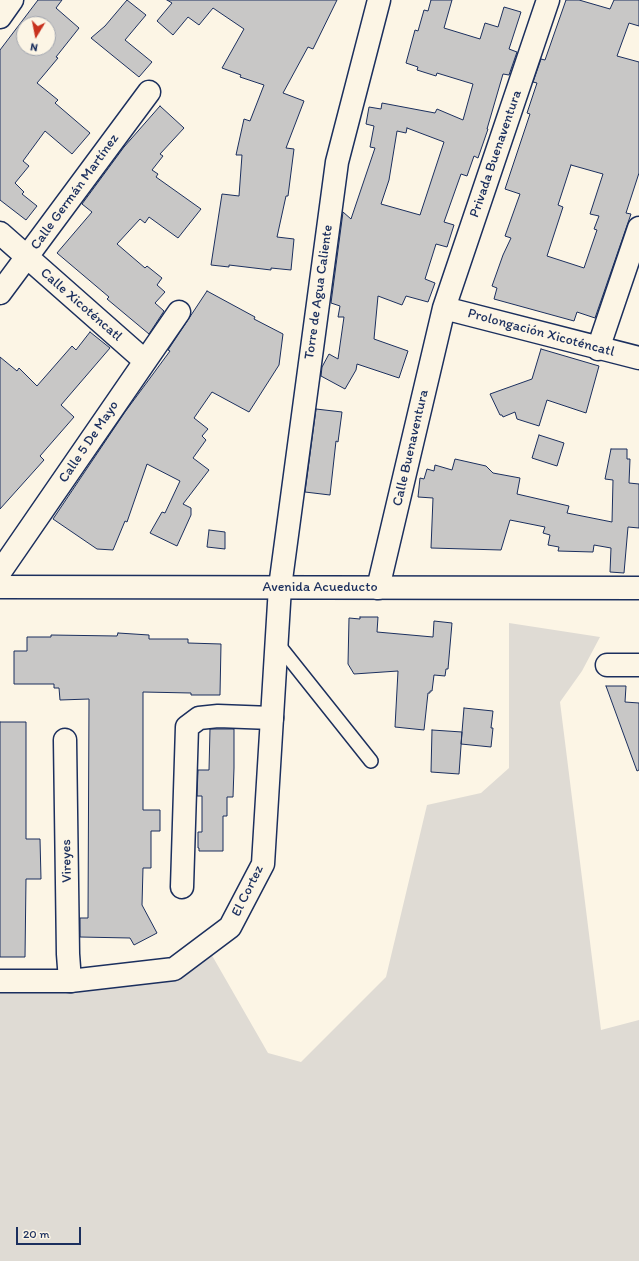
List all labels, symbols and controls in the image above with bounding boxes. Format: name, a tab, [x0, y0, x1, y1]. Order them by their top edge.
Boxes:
north arrow	[16, 16, 56, 56]
text: N	[29, 40, 39, 54]
street label: Privada Buenaventura	[466, 88, 526, 220]
street label: Calle Germán Martínez	[27, 131, 123, 253]
street label: Torre de Agua Caliente	[301, 224, 337, 360]
street label: Calle Xicoténcatl	[37, 265, 125, 345]
street label: Prolongación Xicoténcatl	[466, 305, 616, 361]
street label: Calle Buenaventura	[389, 388, 433, 508]
street label: Calle 5 De Mayo	[55, 398, 123, 486]
street label: Avenida Acueducto	[262, 579, 378, 595]
street label: Vireyes	[58, 839, 76, 883]
street label: El Cortez	[228, 863, 268, 919]
scale bar	[18, 1219, 83, 1245]
text: 20 m	[23, 1227, 50, 1241]

